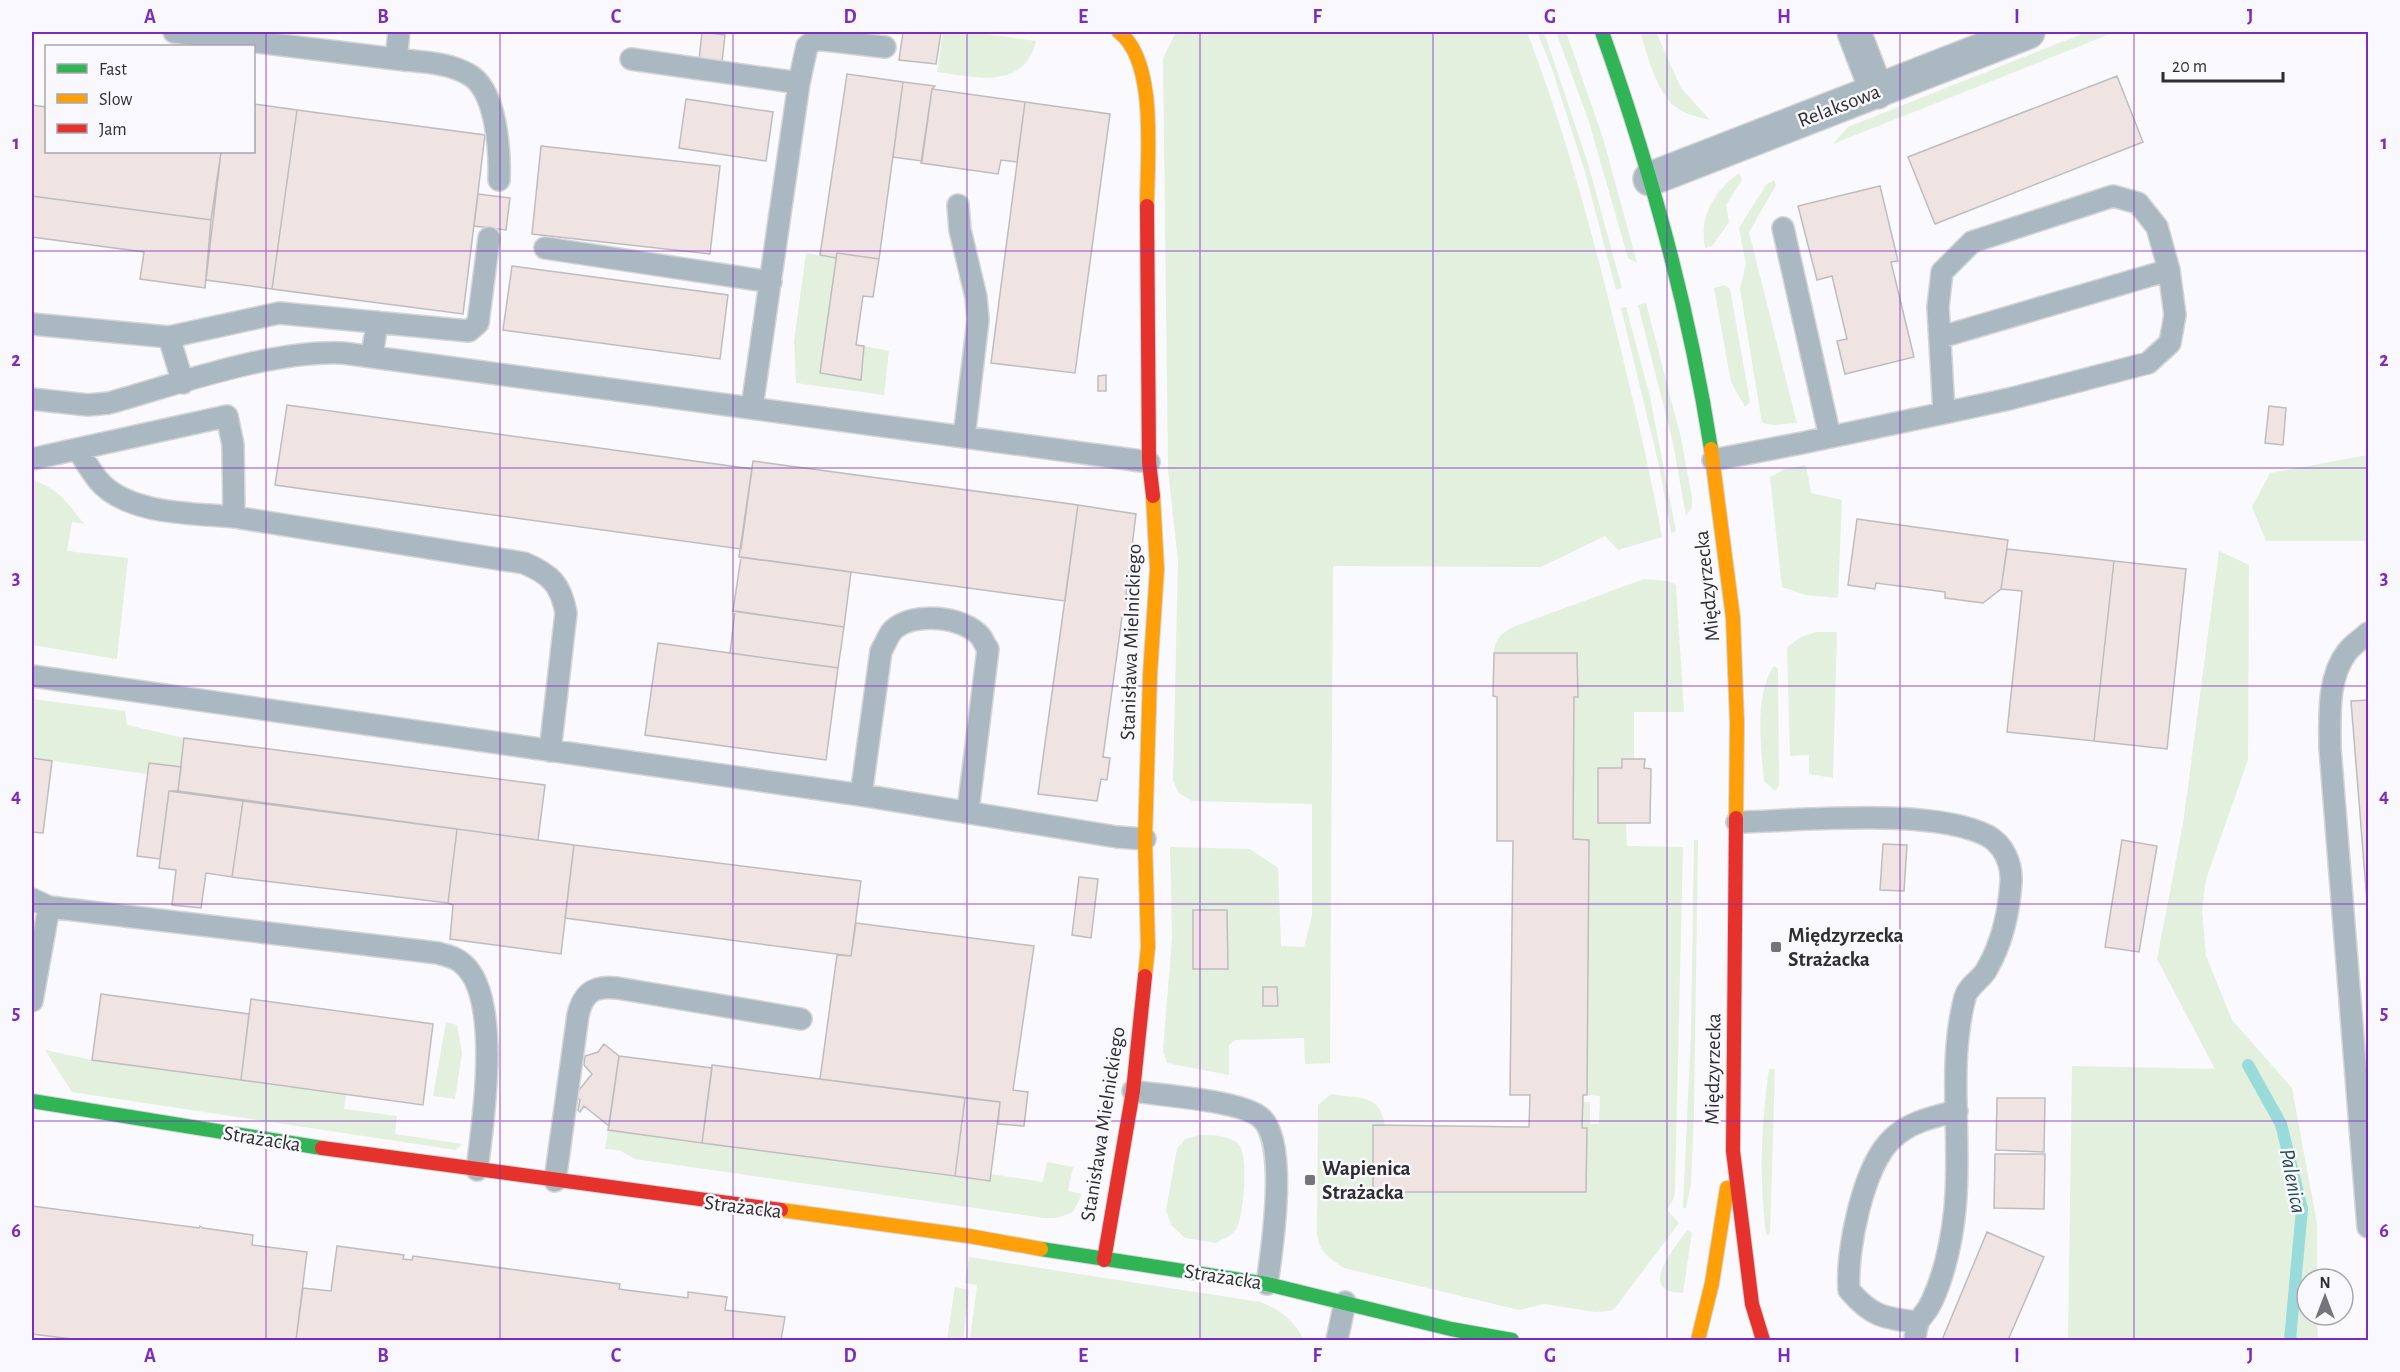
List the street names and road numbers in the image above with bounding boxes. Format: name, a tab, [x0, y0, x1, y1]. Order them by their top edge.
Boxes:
street label: Relaksowa	[1795, 81, 1883, 131]
street label: Międzyrzecka	[1691, 529, 1723, 643]
street label: Stanisława Mielnickiego	[1117, 543, 1145, 741]
street label: Międzyrzecka	[1702, 1013, 1724, 1125]
street label: Stanisława Mielnickiego	[1077, 1025, 1129, 1223]
street label: Strażacka	[222, 1123, 303, 1156]
street label: Strażacka	[703, 1192, 783, 1222]
street label: Strażacka	[1183, 1261, 1264, 1294]

